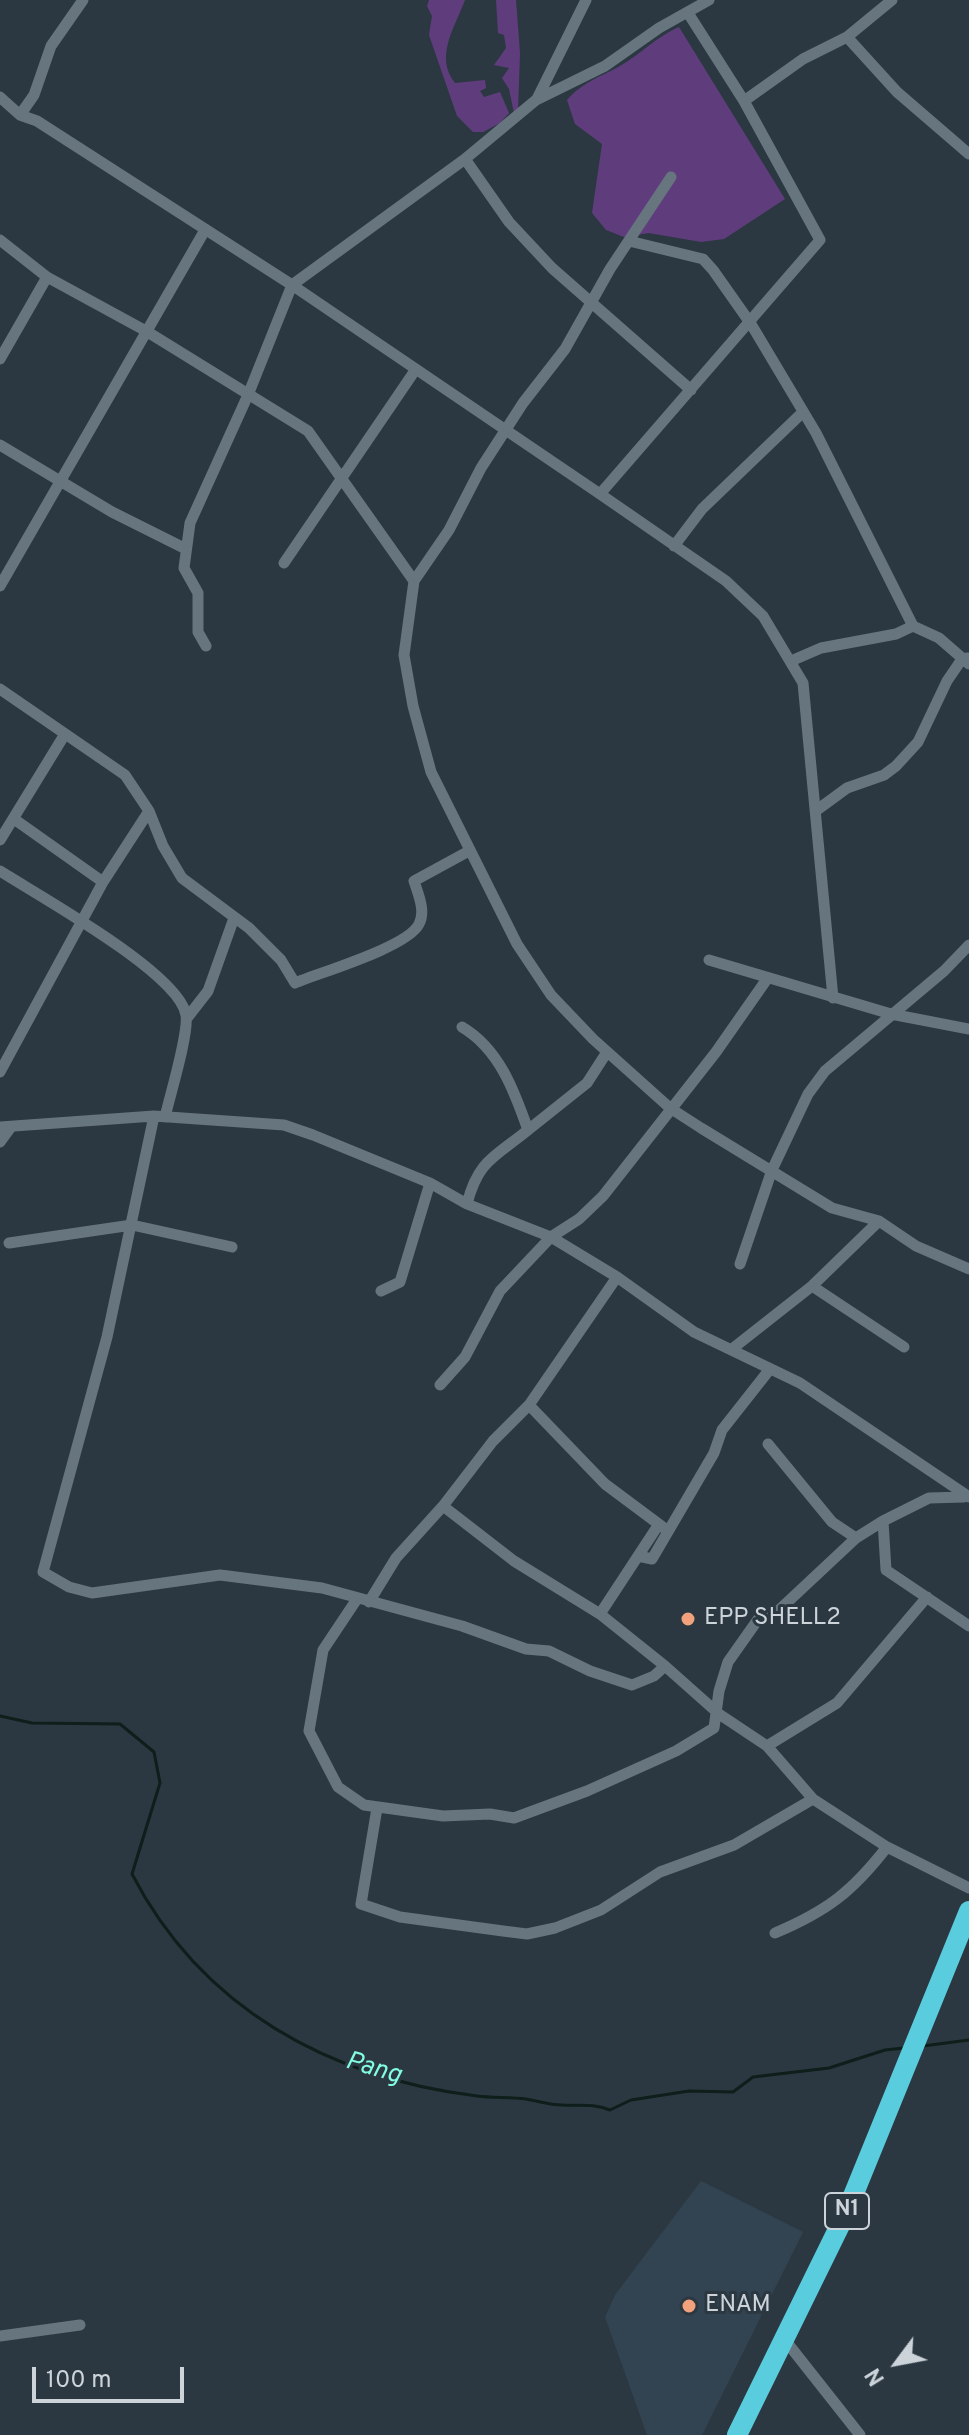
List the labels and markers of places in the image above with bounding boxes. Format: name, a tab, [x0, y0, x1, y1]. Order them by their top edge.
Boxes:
place label: EPP SHELL2	[704, 1605, 841, 1633]
marker: EPP SHELL2	[679, 1610, 697, 1628]
place label: ENAM	[705, 2292, 771, 2320]
marker: ENAM	[680, 2297, 698, 2315]

